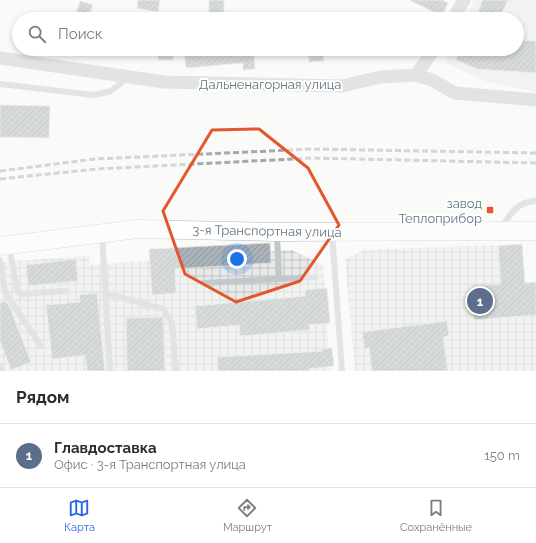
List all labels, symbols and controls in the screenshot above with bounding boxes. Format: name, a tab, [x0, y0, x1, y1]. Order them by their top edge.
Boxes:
search box	[12, 12, 524, 56]
icon: search	[26, 23, 48, 45]
text: Поиск	[58, 25, 103, 43]
street label: Дальненагорная улица	[199, 77, 341, 92]
place label: завод Теплоприбор	[399, 196, 482, 226]
marker: завод Теплоприбор	[485, 205, 495, 215]
street label: 3-я Транспортная улица	[192, 222, 342, 240]
your location	[227, 249, 247, 269]
pin: 1	[467, 286, 493, 316]
text: Рядом	[16, 387, 69, 407]
text: Главдоставка	[54, 439, 157, 457]
text: 1	[26, 448, 32, 463]
text: 150 m	[484, 448, 520, 463]
text: Офис · 3-я Транспортная улица	[54, 457, 246, 472]
tab: Карта	[64, 497, 95, 534]
tab: Маршрут	[223, 497, 272, 534]
tab: Сохранённые	[400, 497, 472, 534]

